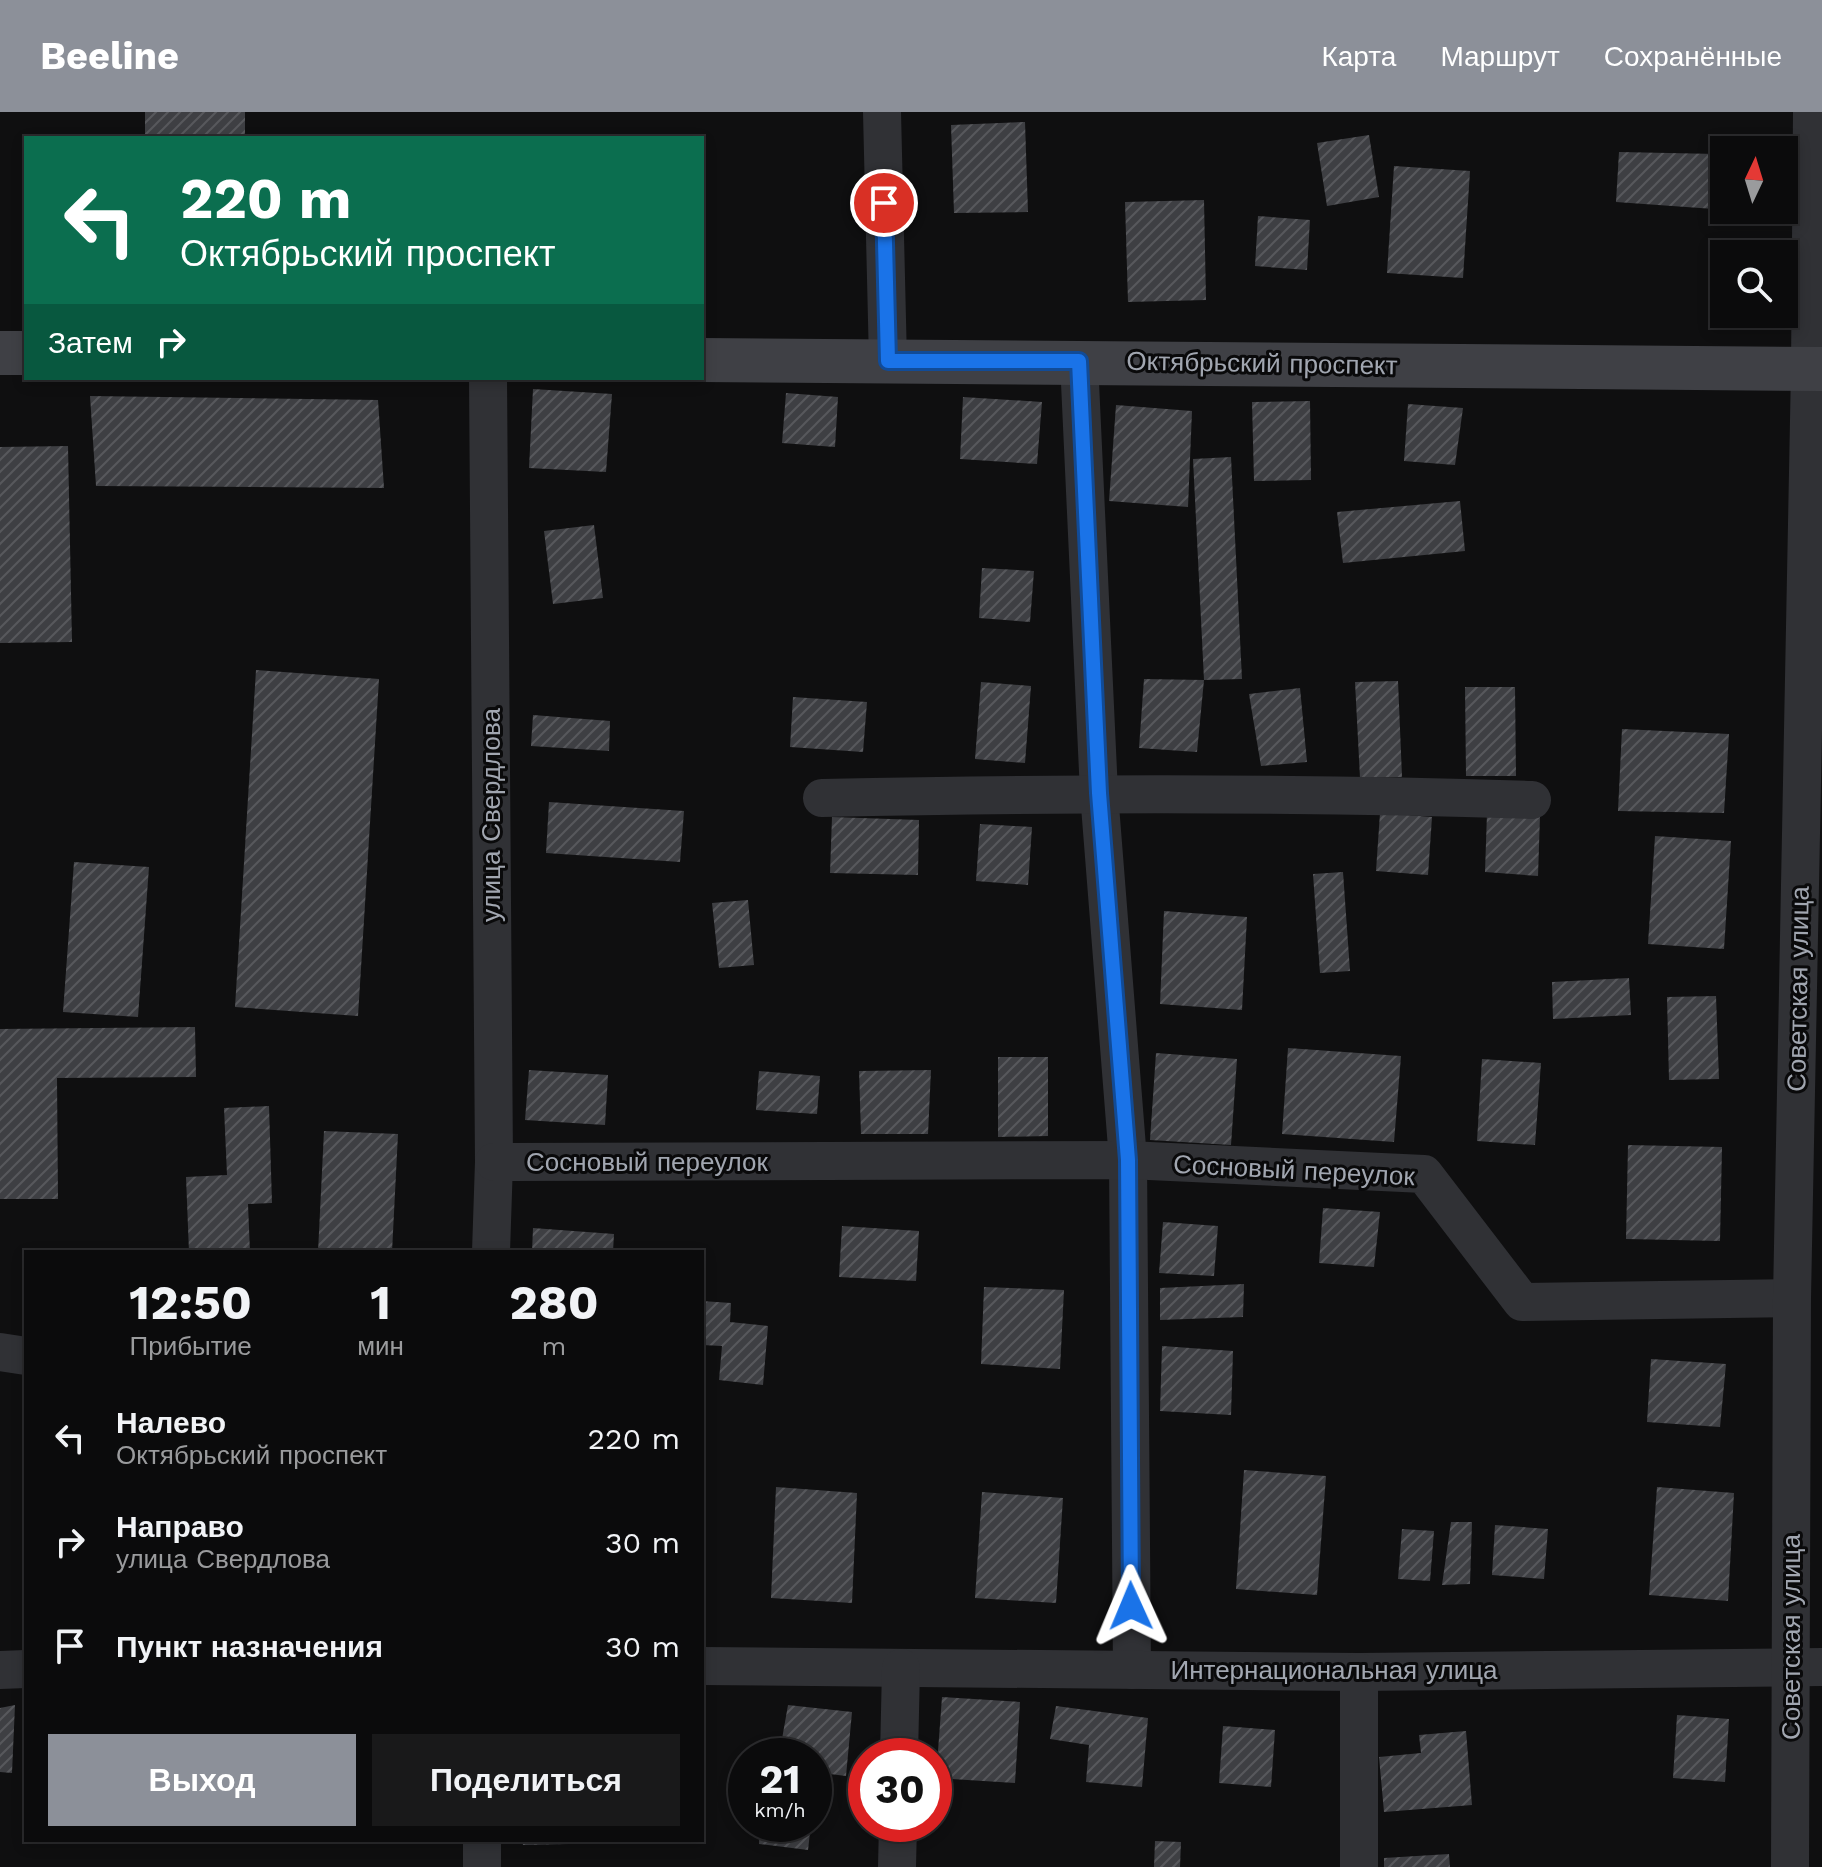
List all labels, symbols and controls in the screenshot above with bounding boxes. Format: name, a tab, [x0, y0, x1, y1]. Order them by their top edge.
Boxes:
text: Beeline	[40, 34, 179, 78]
text: Карта	[1321, 40, 1396, 73]
text: Маршрут	[1440, 40, 1560, 73]
text: Сохранённые	[1604, 40, 1782, 73]
north arrow	[1710, 136, 1798, 224]
map controls	[1710, 136, 1798, 328]
text: 220 m	[180, 166, 352, 232]
icon: left	[48, 168, 152, 272]
pin	[850, 169, 918, 237]
icon: arrive	[862, 181, 906, 225]
text: Октябрьский проспект	[180, 233, 555, 275]
button: search	[1710, 240, 1798, 328]
icon: right	[149, 320, 193, 364]
text: Затем	[48, 325, 133, 360]
street label: Октябрьский проспект	[1126, 346, 1398, 380]
street label: улица Свердлова	[476, 707, 506, 922]
street label: Советская улица	[1781, 885, 1815, 1092]
street label: Сосновый переулок	[526, 1147, 769, 1177]
street label: Сосновый переулок	[1172, 1149, 1416, 1191]
text: 12:50	[129, 1274, 252, 1331]
text: 1	[370, 1274, 391, 1331]
text: 280	[509, 1274, 599, 1331]
text: Прибытие	[129, 1331, 252, 1361]
text: мин	[357, 1331, 404, 1361]
text: m	[542, 1331, 566, 1361]
text: Налево	[116, 1405, 226, 1440]
icon: left	[48, 1416, 92, 1460]
text: 220 m	[588, 1421, 680, 1456]
text: Октябрьский проспект	[116, 1440, 387, 1470]
text: Направо	[116, 1509, 244, 1544]
icon: right	[48, 1520, 92, 1564]
text: 30 m	[605, 1525, 680, 1560]
street label: Советская улица	[1776, 1534, 1806, 1740]
text: улица Свердлова	[116, 1544, 330, 1574]
position arrow	[1089, 1564, 1173, 1648]
icon: arrive	[48, 1624, 92, 1668]
text: Пункт назначения	[116, 1629, 383, 1664]
text: 30 m	[605, 1629, 680, 1664]
street label: Интернациональная улица	[1170, 1655, 1498, 1685]
button: Выход	[48, 1734, 356, 1826]
button: Поделиться	[372, 1734, 680, 1826]
speed limit sign: 30	[848, 1738, 952, 1842]
text: 21	[759, 1756, 801, 1803]
text: km/h	[754, 1798, 806, 1822]

